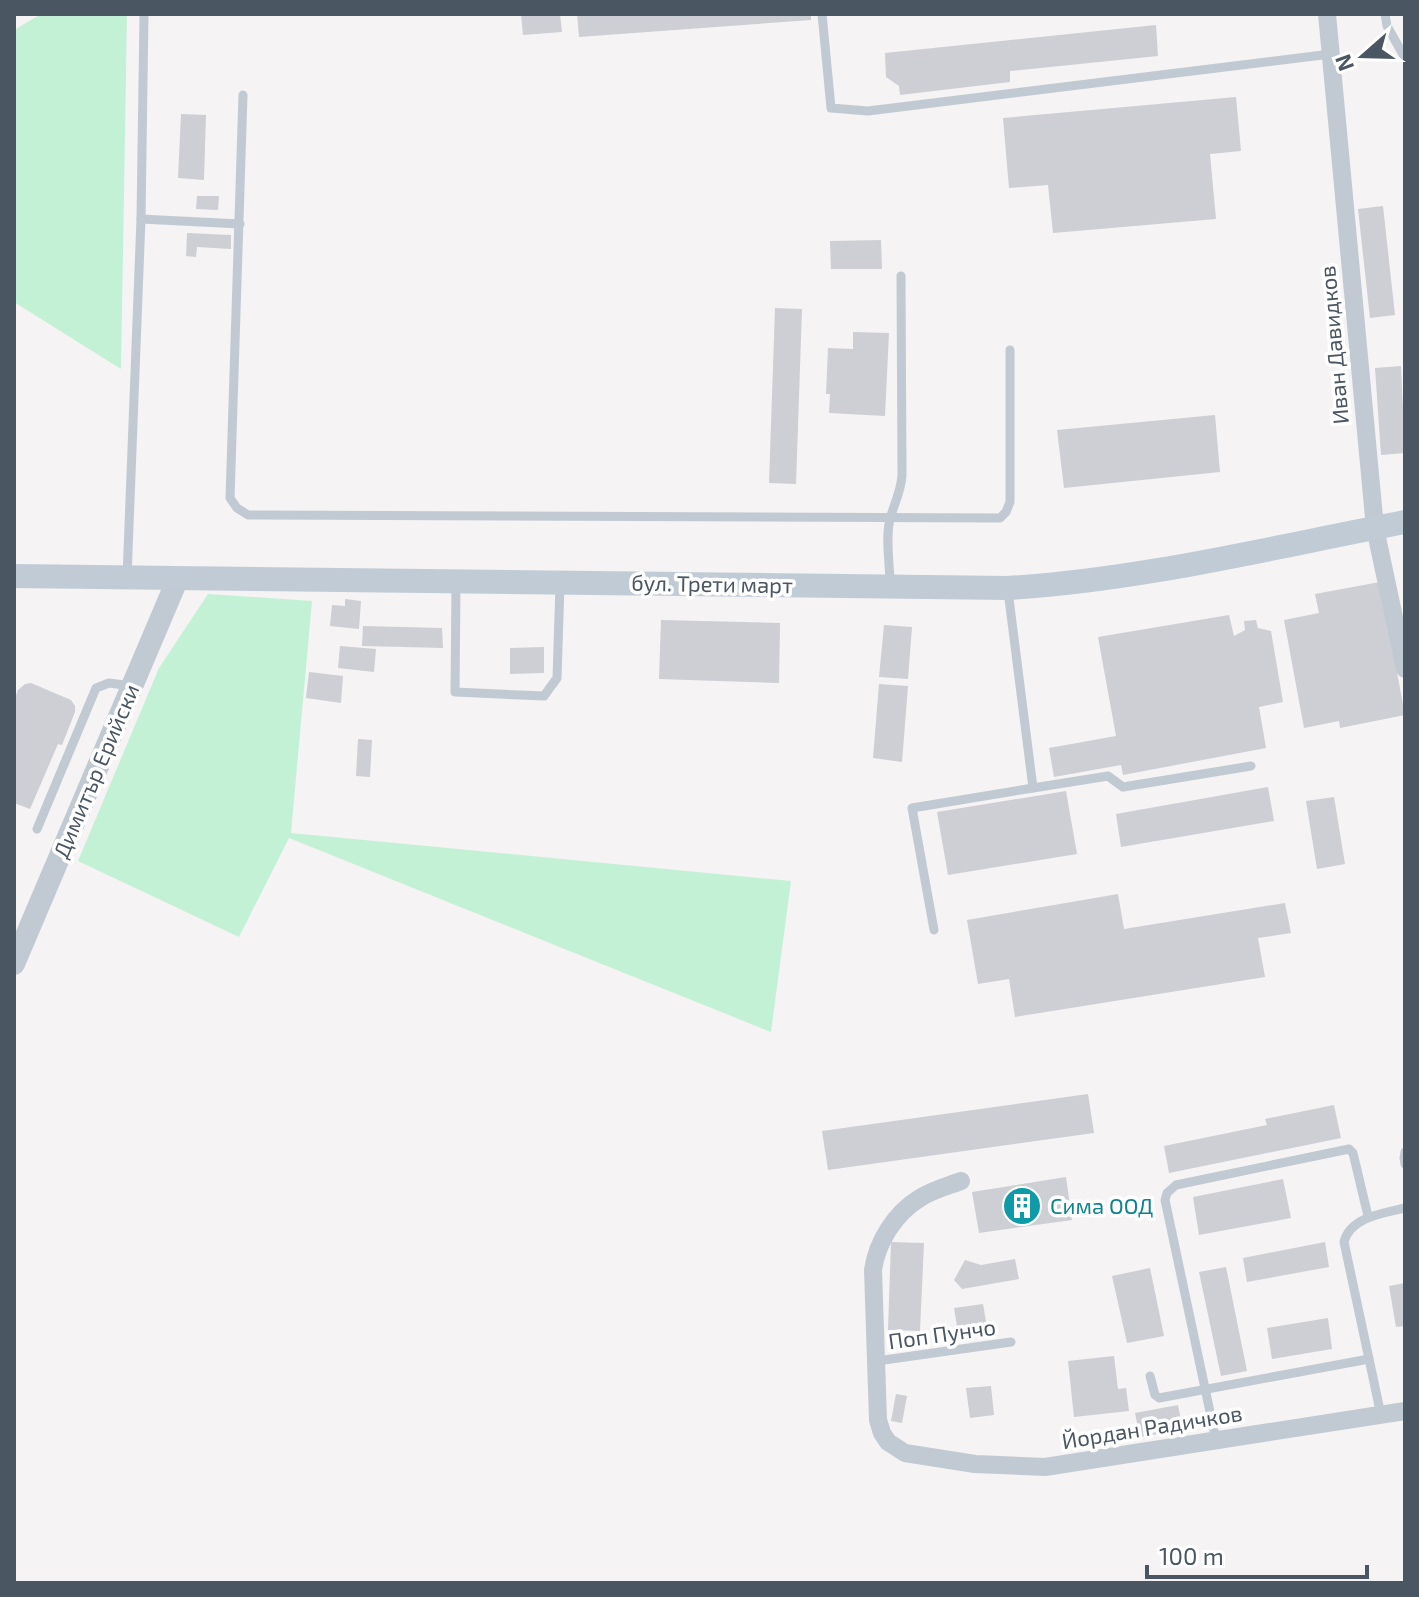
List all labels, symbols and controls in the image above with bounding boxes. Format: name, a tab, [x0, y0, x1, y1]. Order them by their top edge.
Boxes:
north arrow	[1323, 16, 1403, 96]
text: N	[1328, 51, 1358, 75]
street label: Иван Давидков	[1313, 265, 1353, 425]
street label: бул. Трети март	[631, 569, 793, 598]
street label: Димитър Ерийски	[47, 680, 143, 862]
building icon: Сима ООД	[1001, 1185, 1043, 1227]
place label: Сима ООД	[1050, 1192, 1153, 1218]
street label: Поп Пунчо	[886, 1313, 997, 1354]
street label: Йордан Радичков	[1060, 1399, 1244, 1453]
scale bar	[1147, 1529, 1367, 1579]
text: 100 m	[1159, 1541, 1224, 1570]

